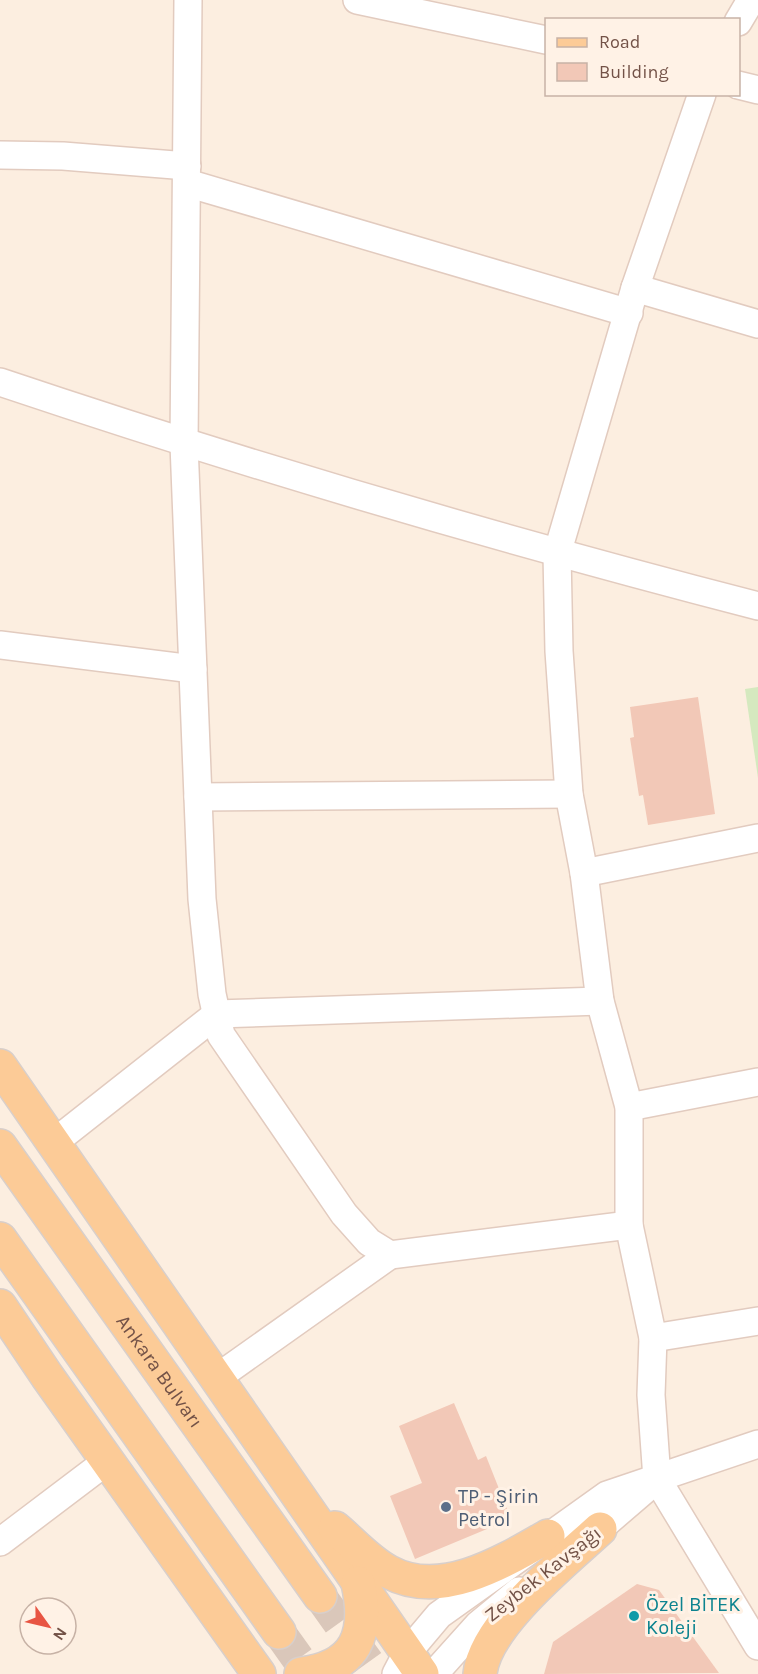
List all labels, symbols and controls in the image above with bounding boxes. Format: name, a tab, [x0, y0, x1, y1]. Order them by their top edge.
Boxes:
legend	[545, 18, 740, 96]
text: Road	[599, 31, 640, 53]
text: Building	[599, 61, 669, 83]
street label: Ankara Bulvarı	[112, 1310, 208, 1432]
place label: TP - Şirin Petrol	[458, 1485, 539, 1531]
marker: TP - Şirin Petrol	[439, 1500, 453, 1514]
street label: Zeybek Kavşağı	[480, 1521, 606, 1627]
place label: Özel BİTEK Koleji	[646, 1593, 740, 1639]
north arrow	[18, 1596, 78, 1656]
marker: Özel BİTEK Koleji	[627, 1609, 641, 1623]
text: N	[49, 1624, 71, 1644]

